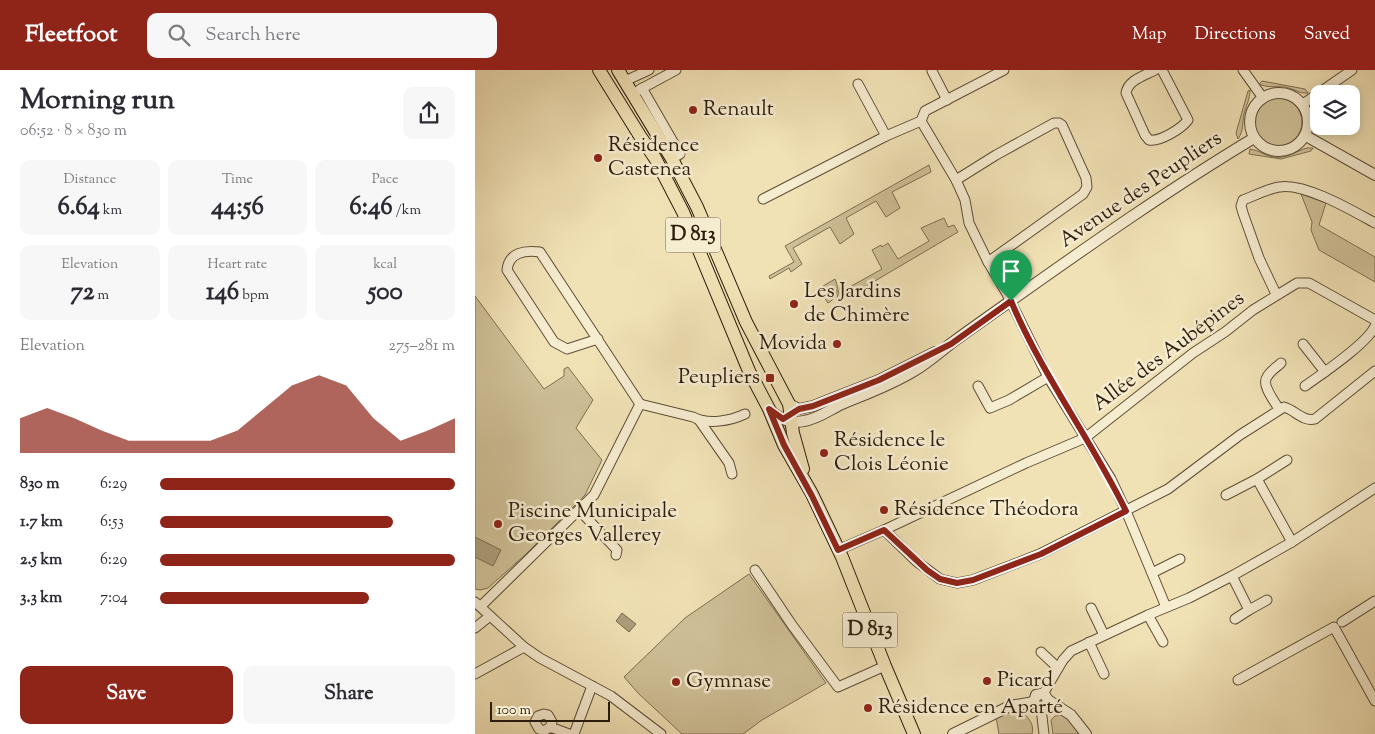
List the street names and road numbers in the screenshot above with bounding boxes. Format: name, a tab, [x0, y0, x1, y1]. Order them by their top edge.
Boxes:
street label: Avenue des Peupliers	[1054, 124, 1228, 256]
road number: D 813	[665, 218, 721, 252]
street label: Allée des Aubépines	[1087, 285, 1251, 419]
road number: D 813	[843, 612, 897, 648]

